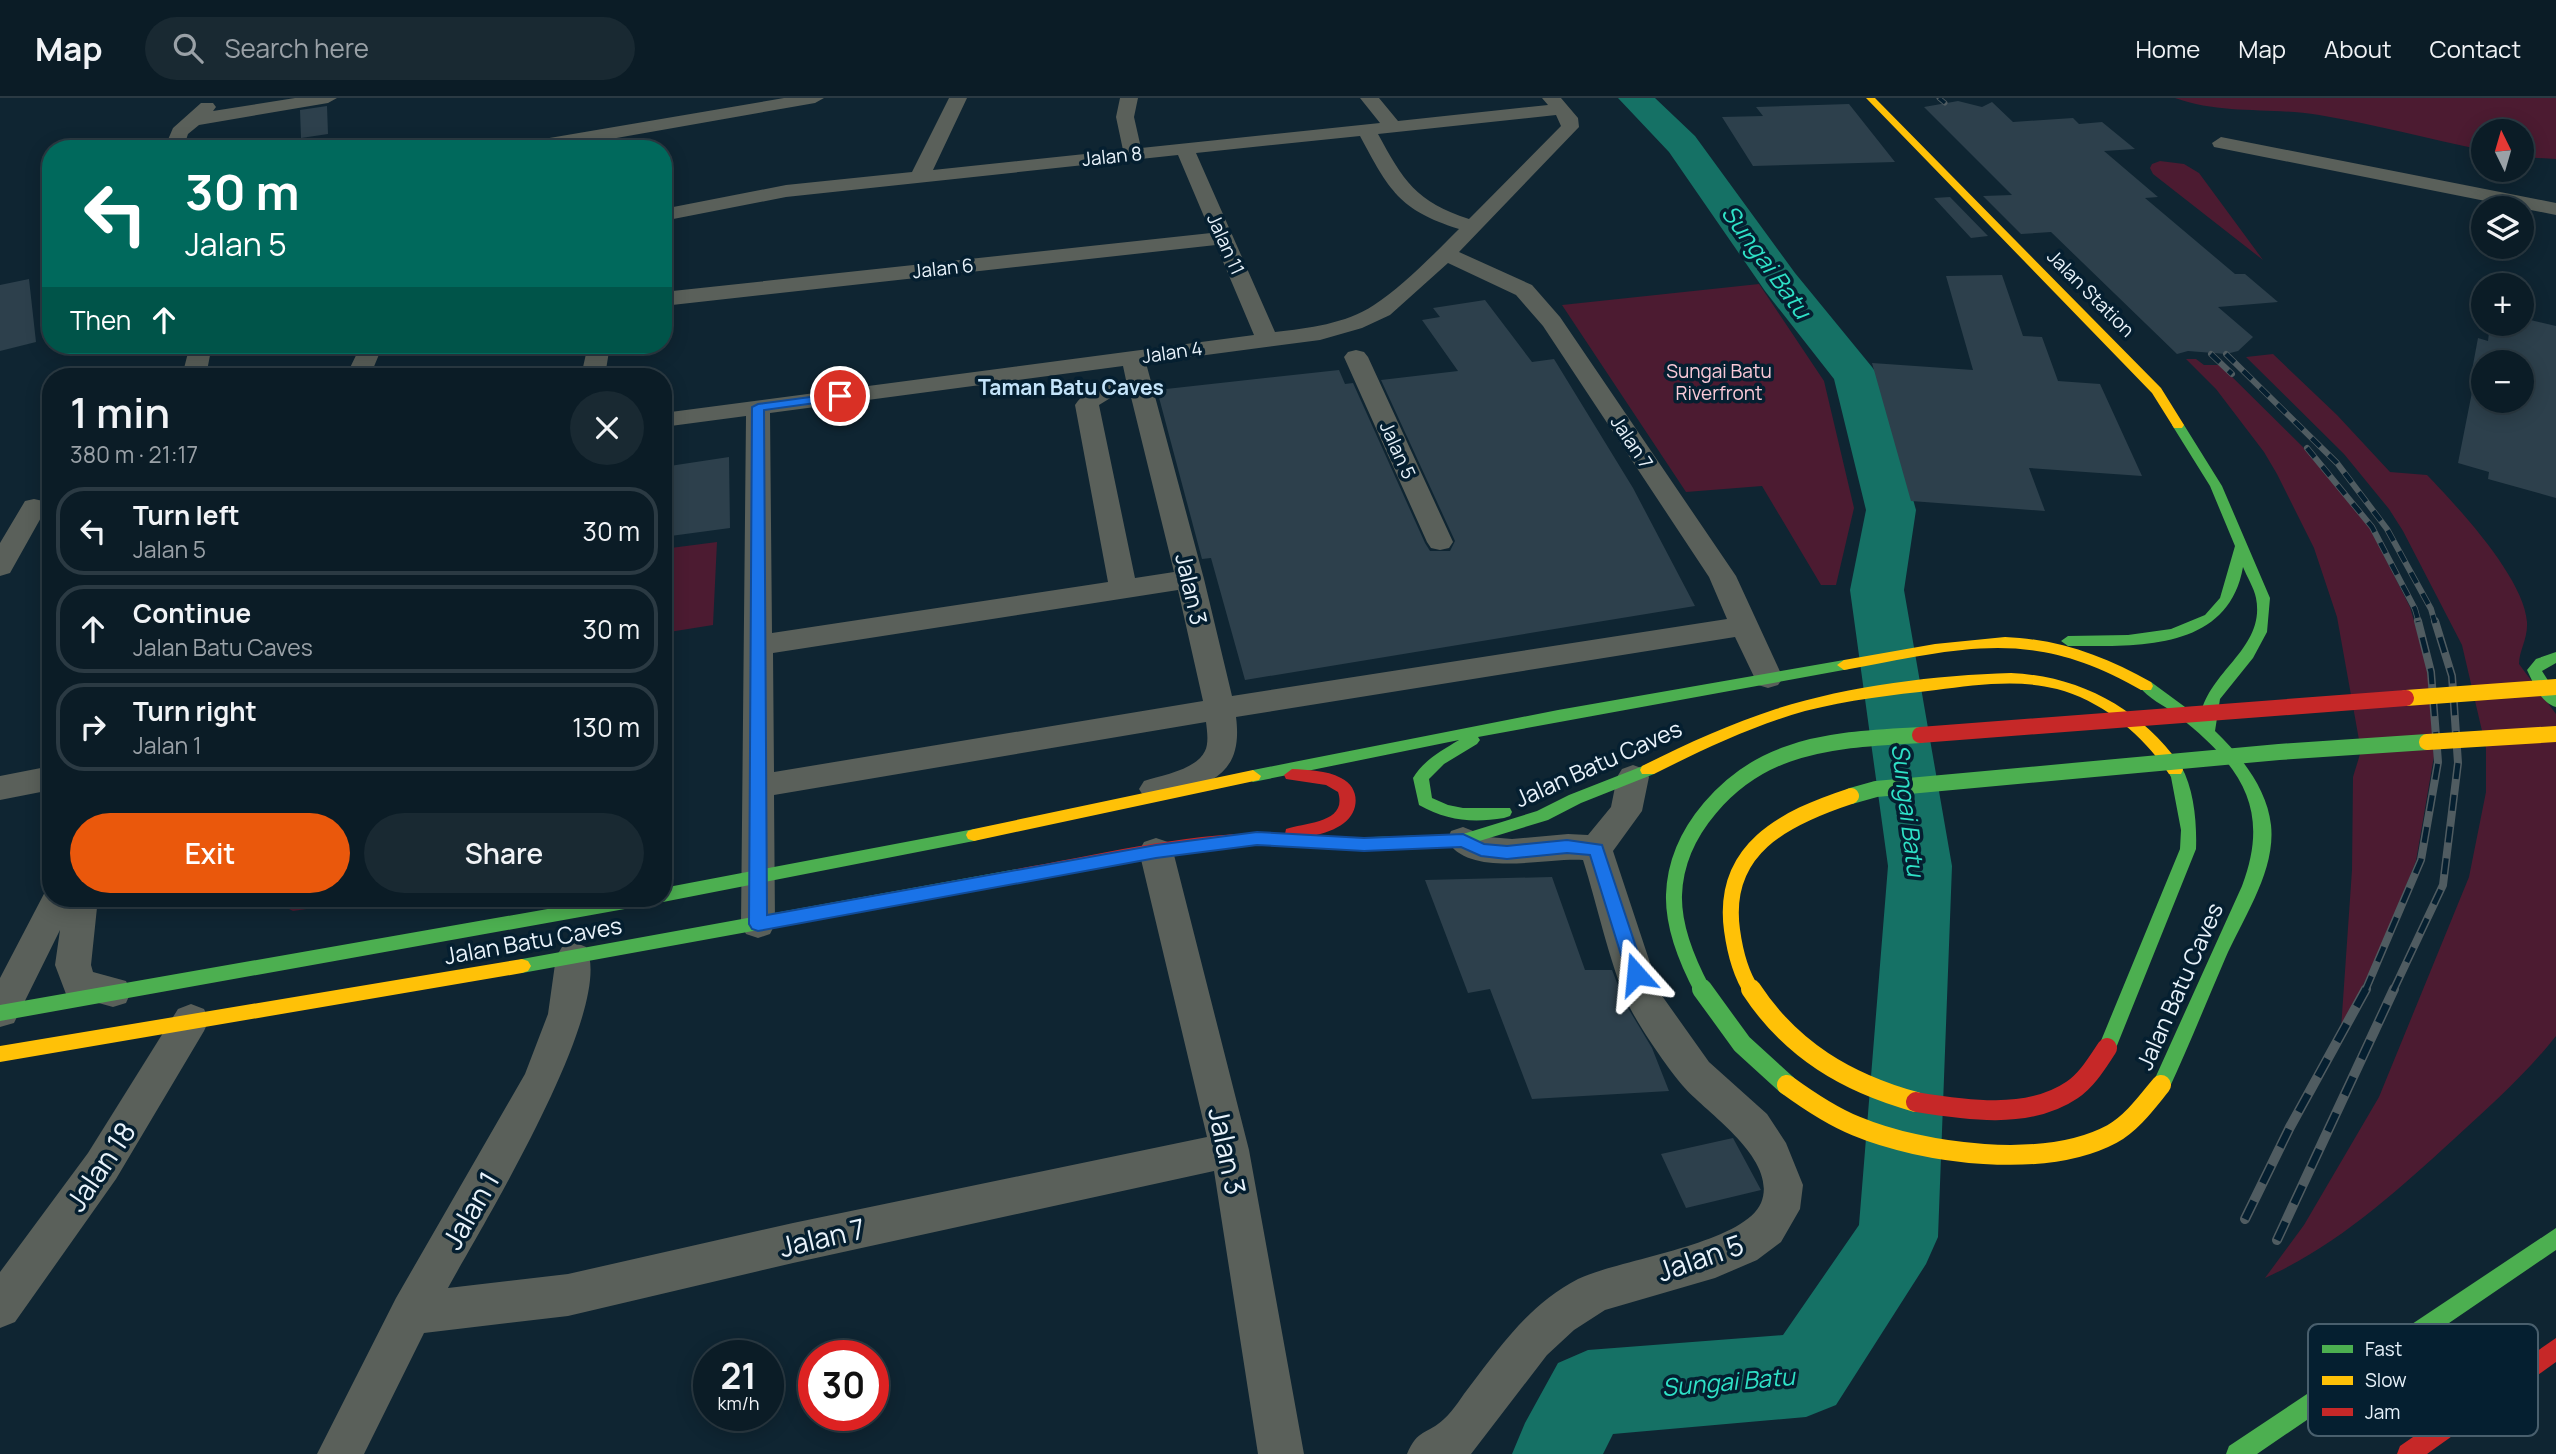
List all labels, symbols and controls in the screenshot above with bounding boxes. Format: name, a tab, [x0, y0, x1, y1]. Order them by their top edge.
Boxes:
search box	[145, 17, 635, 80]
text: Map	[35, 26, 103, 71]
icon: search	[169, 29, 207, 67]
text: Search here	[225, 30, 369, 66]
text: Home	[2135, 32, 2200, 65]
text: Map	[2238, 32, 2286, 65]
text: About	[2324, 32, 2392, 65]
text: Contact	[2430, 32, 2521, 65]
north arrow	[2471, 119, 2534, 182]
map controls	[2471, 119, 2534, 413]
street label: Jalan 8	[1081, 140, 1143, 172]
text: 30 m	[185, 158, 300, 225]
icon: left	[70, 168, 161, 259]
button: layers	[2471, 196, 2534, 259]
water label: Sungai Batu	[1715, 197, 1821, 326]
street label: Jalan 11	[1201, 209, 1251, 279]
text: Jalan 5	[185, 222, 287, 266]
street label: Jalan Station	[2042, 244, 2140, 342]
street label: Jalan 6	[911, 252, 975, 284]
button: +	[2471, 273, 2534, 336]
icon: ahead	[145, 301, 183, 339]
text: Then	[70, 302, 131, 338]
street label: Jalan 4	[1140, 335, 1204, 369]
button: −	[2471, 350, 2534, 413]
park label: Sungai Batu Riverfront	[1666, 358, 1772, 406]
pin	[810, 366, 870, 426]
district label: Taman Batu Caves	[978, 373, 1164, 401]
icon: arrive	[821, 377, 859, 415]
text: 1 min	[70, 383, 170, 441]
button: close	[570, 391, 644, 465]
street label: Jalan 7	[1605, 410, 1659, 474]
street label: Jalan 5	[1374, 417, 1422, 483]
text: 380 m · 21:17	[70, 438, 198, 470]
text: Turn left	[133, 497, 240, 533]
icon: left	[74, 512, 112, 550]
text: 30 m	[583, 513, 640, 549]
text: Jalan 5	[133, 533, 206, 565]
street label: Jalan 3	[1168, 550, 1216, 628]
text: Continue	[133, 595, 251, 631]
icon: ahead	[74, 610, 112, 648]
text: 30 m	[583, 611, 640, 647]
text: Jalan Batu Caves	[133, 631, 313, 663]
text: Turn right	[133, 693, 257, 729]
icon: right	[74, 708, 112, 746]
text: 130 m	[572, 709, 640, 745]
street label: Jalan Batu Caves	[1509, 712, 1687, 814]
text: Jalan 1	[133, 729, 202, 761]
water label: Sungai Batu	[1885, 742, 1934, 880]
button: Exit	[70, 813, 350, 893]
button: Share	[364, 813, 644, 893]
street label: Jalan Batu Caves	[2128, 897, 2230, 1075]
street label: Jalan Batu Caves	[442, 909, 624, 971]
position arrow	[1599, 937, 1673, 1011]
street label: Jalan 3	[1200, 1104, 1256, 1198]
street label: Jalan 18	[56, 1114, 144, 1218]
street label: Jalan 1	[433, 1164, 507, 1256]
street label: Jalan 7	[775, 1209, 869, 1265]
street label: Jalan 5	[1652, 1225, 1748, 1289]
legend	[2308, 1324, 2538, 1436]
text: Fast	[2365, 1336, 2402, 1362]
speed limit sign: 30	[798, 1340, 889, 1431]
text: 21	[720, 1352, 757, 1400]
water label: Sungai Batu	[1660, 1359, 1798, 1403]
text: Slow	[2365, 1367, 2407, 1393]
text: km/h	[718, 1391, 759, 1415]
text: Jam	[2365, 1399, 2400, 1425]

